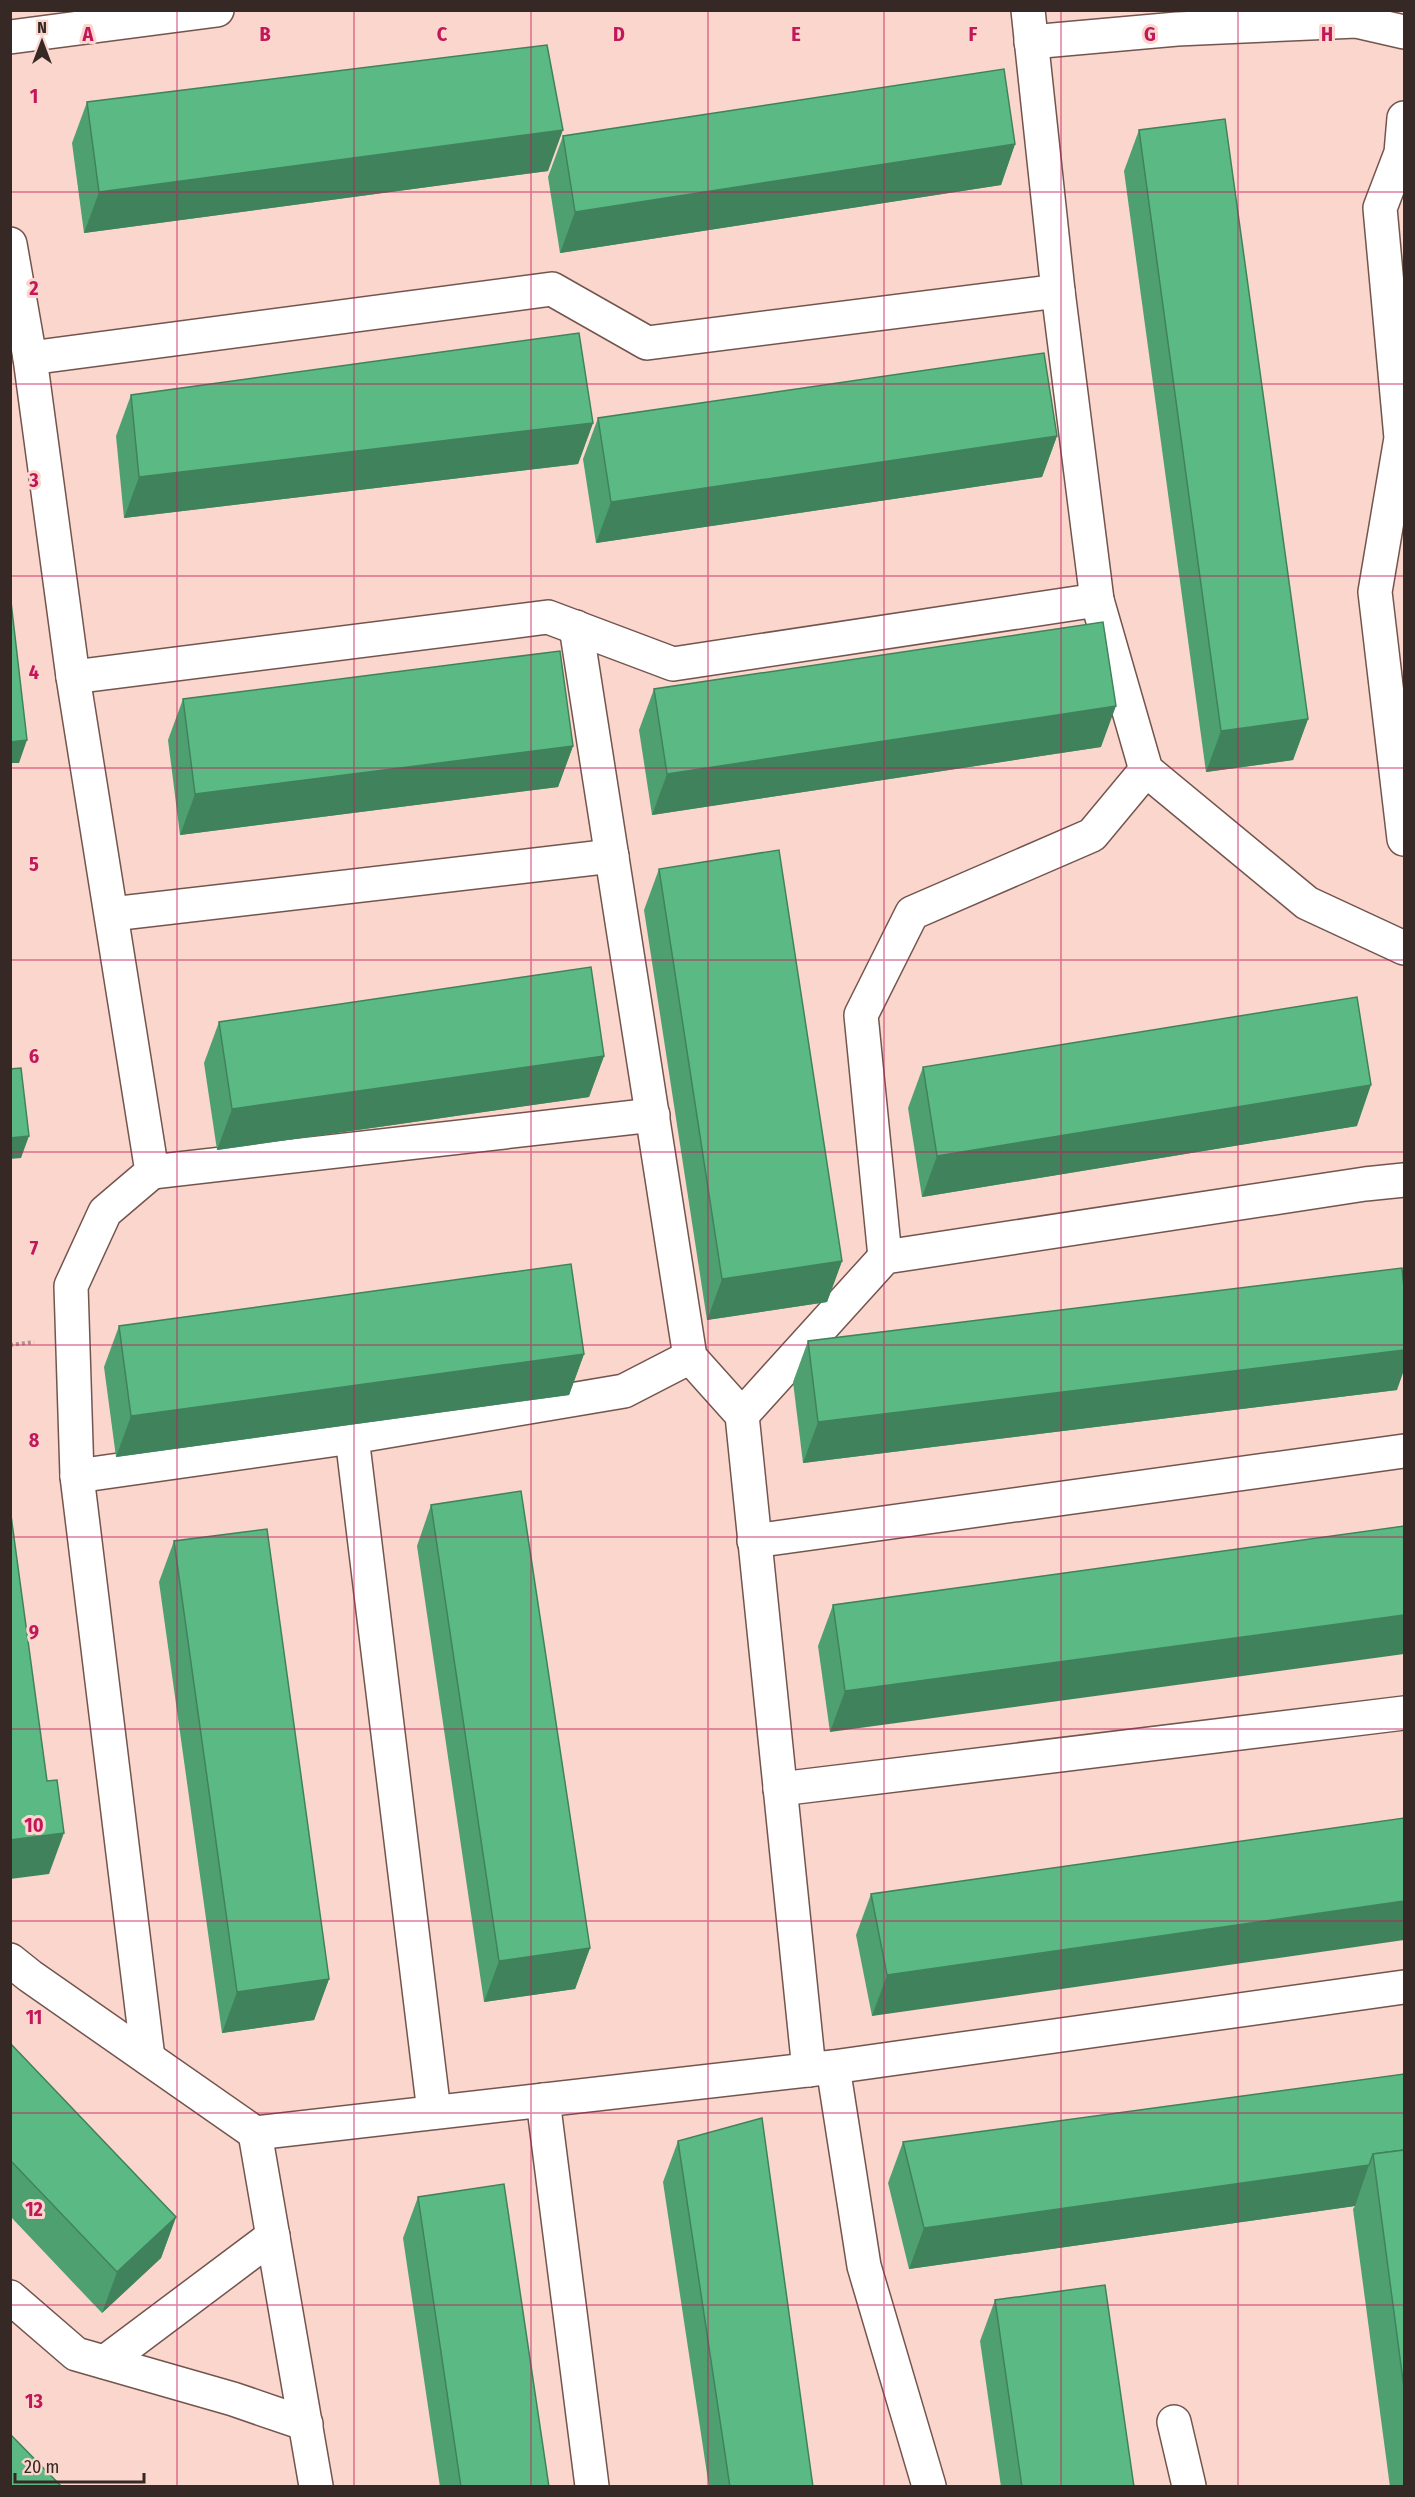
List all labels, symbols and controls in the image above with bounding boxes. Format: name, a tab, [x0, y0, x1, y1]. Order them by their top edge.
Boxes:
north arrow	[12, 12, 72, 72]
text: N	[37, 18, 47, 37]
text: A	[82, 22, 95, 46]
text: B	[259, 22, 271, 46]
text: C	[437, 22, 448, 46]
text: D	[613, 22, 625, 46]
text: E	[791, 22, 801, 46]
text: F	[969, 22, 978, 46]
text: G	[1144, 22, 1156, 46]
text: H	[1321, 22, 1333, 46]
text: 1	[30, 84, 38, 108]
text: 2	[28, 276, 39, 300]
text: 3	[28, 468, 39, 492]
text: 4	[29, 660, 39, 684]
text: 5	[29, 852, 39, 876]
text: 6	[29, 1044, 39, 1068]
text: 7	[30, 1236, 39, 1260]
text: 8	[29, 1428, 40, 1452]
text: 9	[29, 1620, 39, 1644]
text: 10	[24, 1813, 44, 1837]
text: 11	[26, 2005, 42, 2029]
text: 12	[25, 2197, 43, 2221]
text: 13	[25, 2389, 43, 2413]
scale bar	[15, 2446, 144, 2484]
text: 20 m	[24, 2456, 59, 2478]

